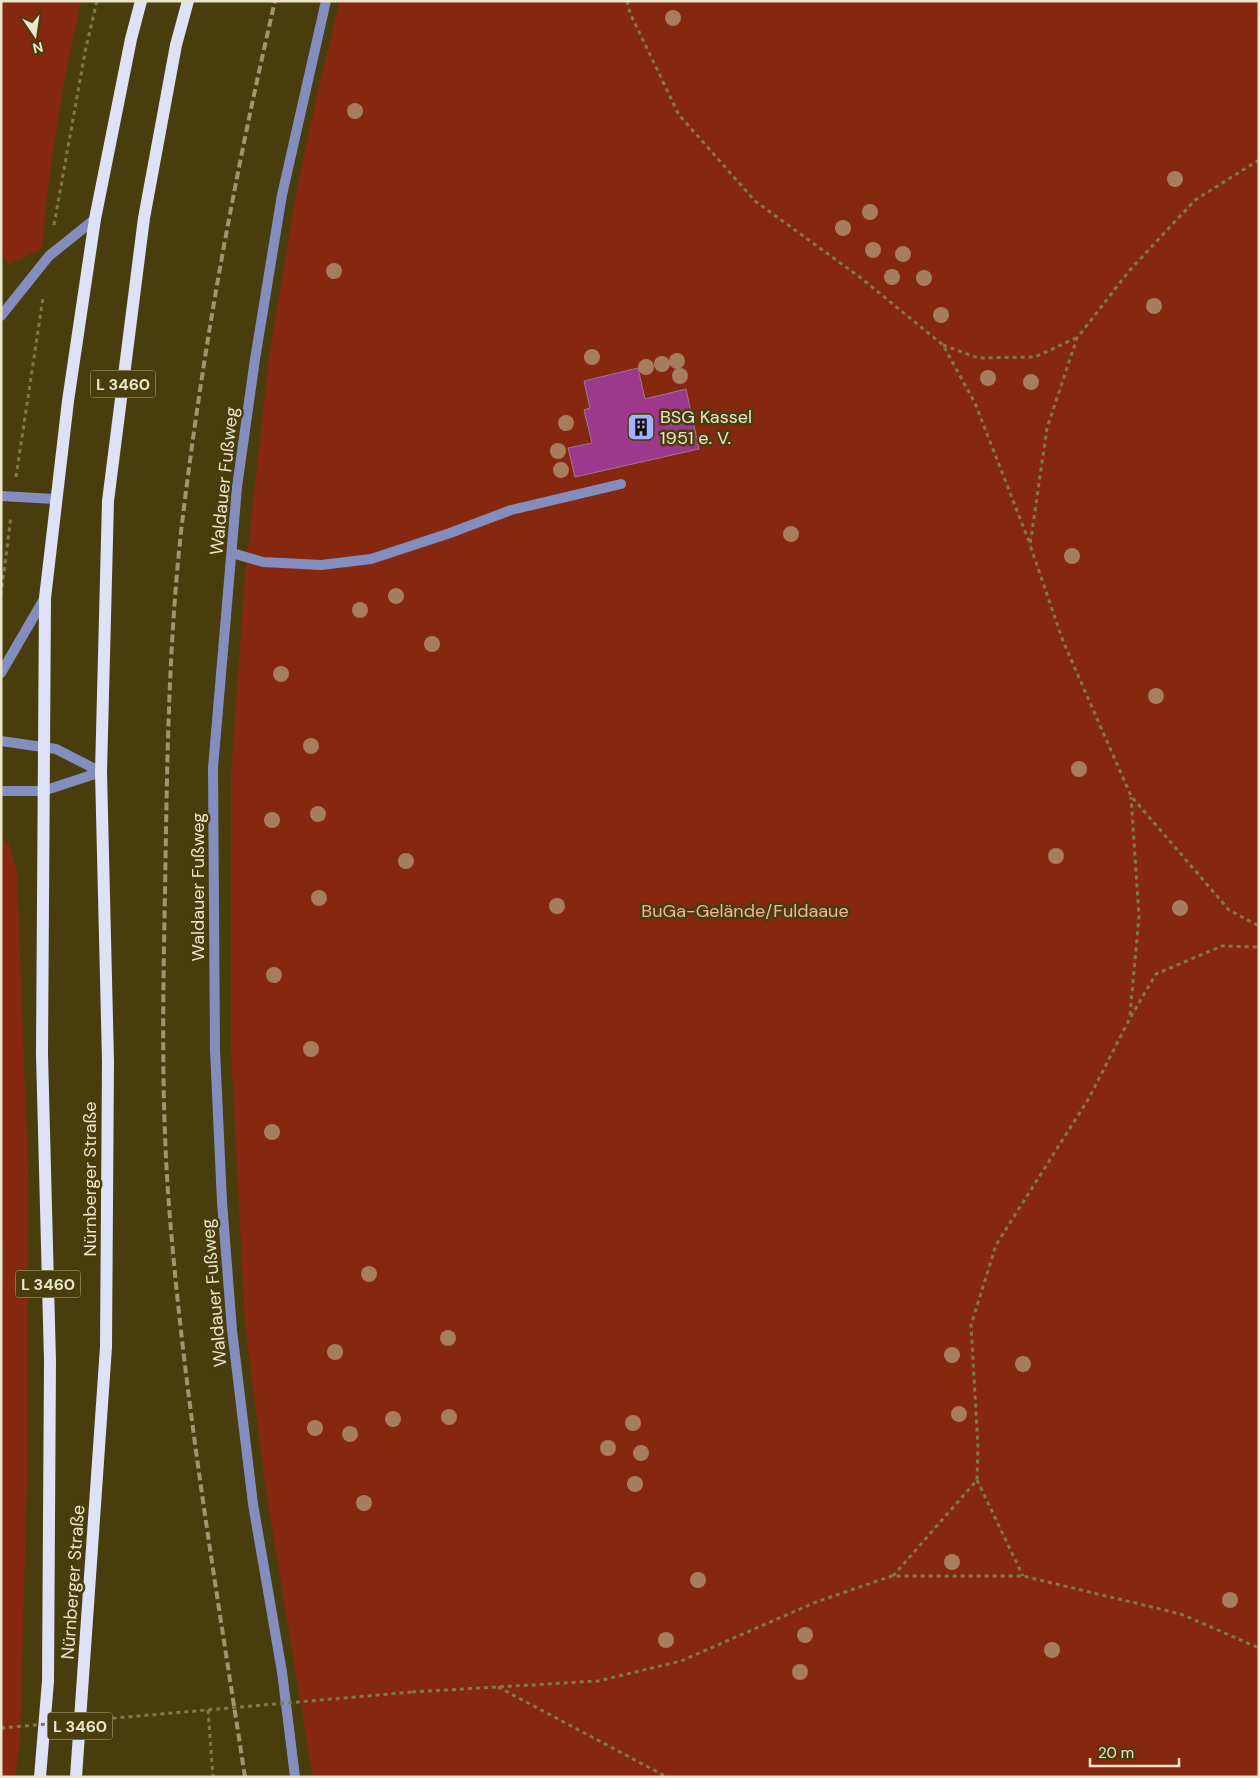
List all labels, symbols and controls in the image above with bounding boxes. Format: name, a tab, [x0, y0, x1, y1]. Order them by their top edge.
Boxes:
north arrow	[10, 10, 60, 60]
text: N	[31, 38, 45, 58]
road number: L 3460	[90, 370, 156, 398]
place label: BSG Kassel 1951 e. V.	[660, 405, 752, 450]
street label: Waldauer Fußweg	[204, 406, 244, 556]
building icon: BSG Kassel 1951 e. V.	[626, 412, 656, 442]
street label: Waldauer Fußweg	[186, 813, 210, 961]
park label: BuGa-Gelände/Fuldaaue	[641, 899, 849, 923]
street label: Nürnberger Straße	[78, 1102, 102, 1256]
street label: Waldauer Fußweg	[196, 1218, 232, 1368]
road number: L 3460	[15, 1270, 80, 1298]
street label: Nürnberger Straße	[56, 1504, 90, 1660]
road number: L 3460	[48, 1712, 112, 1740]
scale bar	[1090, 1736, 1179, 1768]
text: 20 m	[1098, 1743, 1134, 1763]

